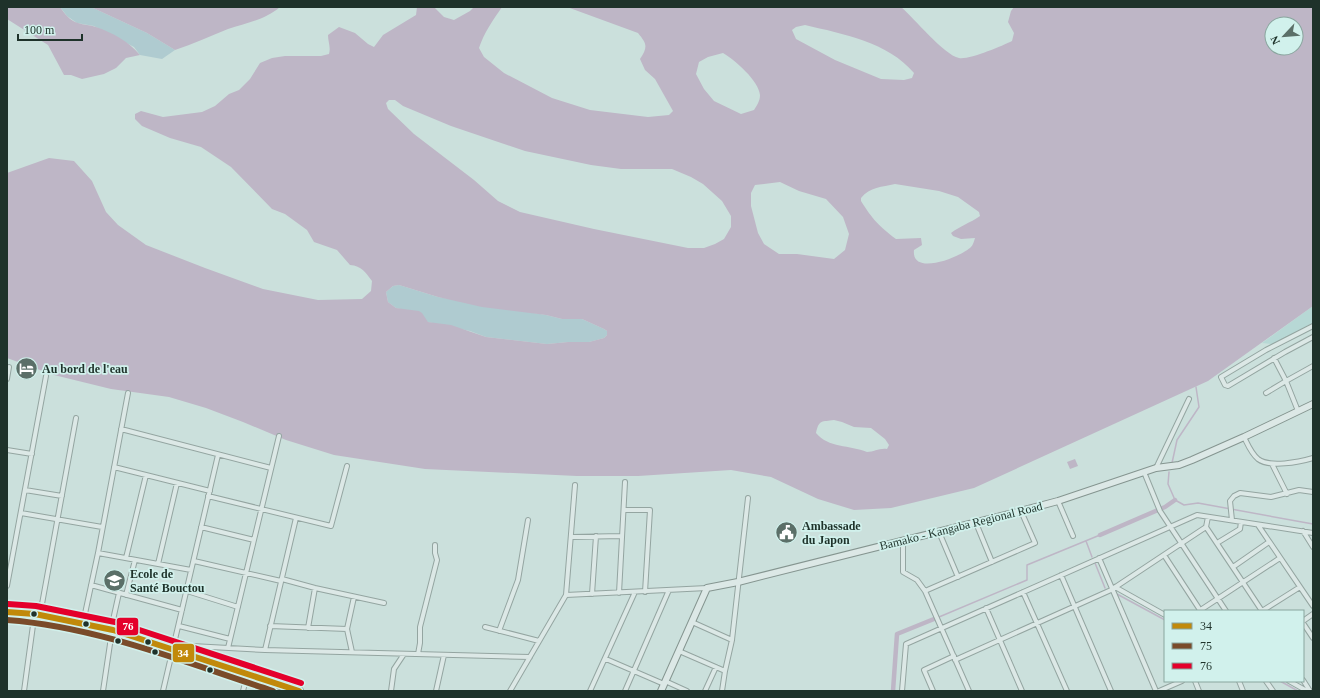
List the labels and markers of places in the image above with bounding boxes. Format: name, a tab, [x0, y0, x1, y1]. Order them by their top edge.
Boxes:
hotel icon: Au bord de l'eau	[14, 356, 40, 382]
place label: Au bord de l'eau	[42, 362, 128, 376]
place label: Ambassade du Japon	[802, 519, 861, 547]
public building icon: Ambassade du Japon	[773, 520, 799, 546]
place label: Ecole de Santé Bouctou	[130, 567, 205, 595]
school or university icon: Ecole de Santé Bouctou	[102, 568, 128, 594]
unlabelled marker	[29, 609, 39, 619]
unlabelled marker	[81, 619, 91, 629]
unlabelled marker	[113, 636, 123, 646]
unlabelled marker	[143, 637, 153, 647]
unlabelled marker	[150, 647, 160, 657]
unlabelled marker	[205, 665, 215, 675]

